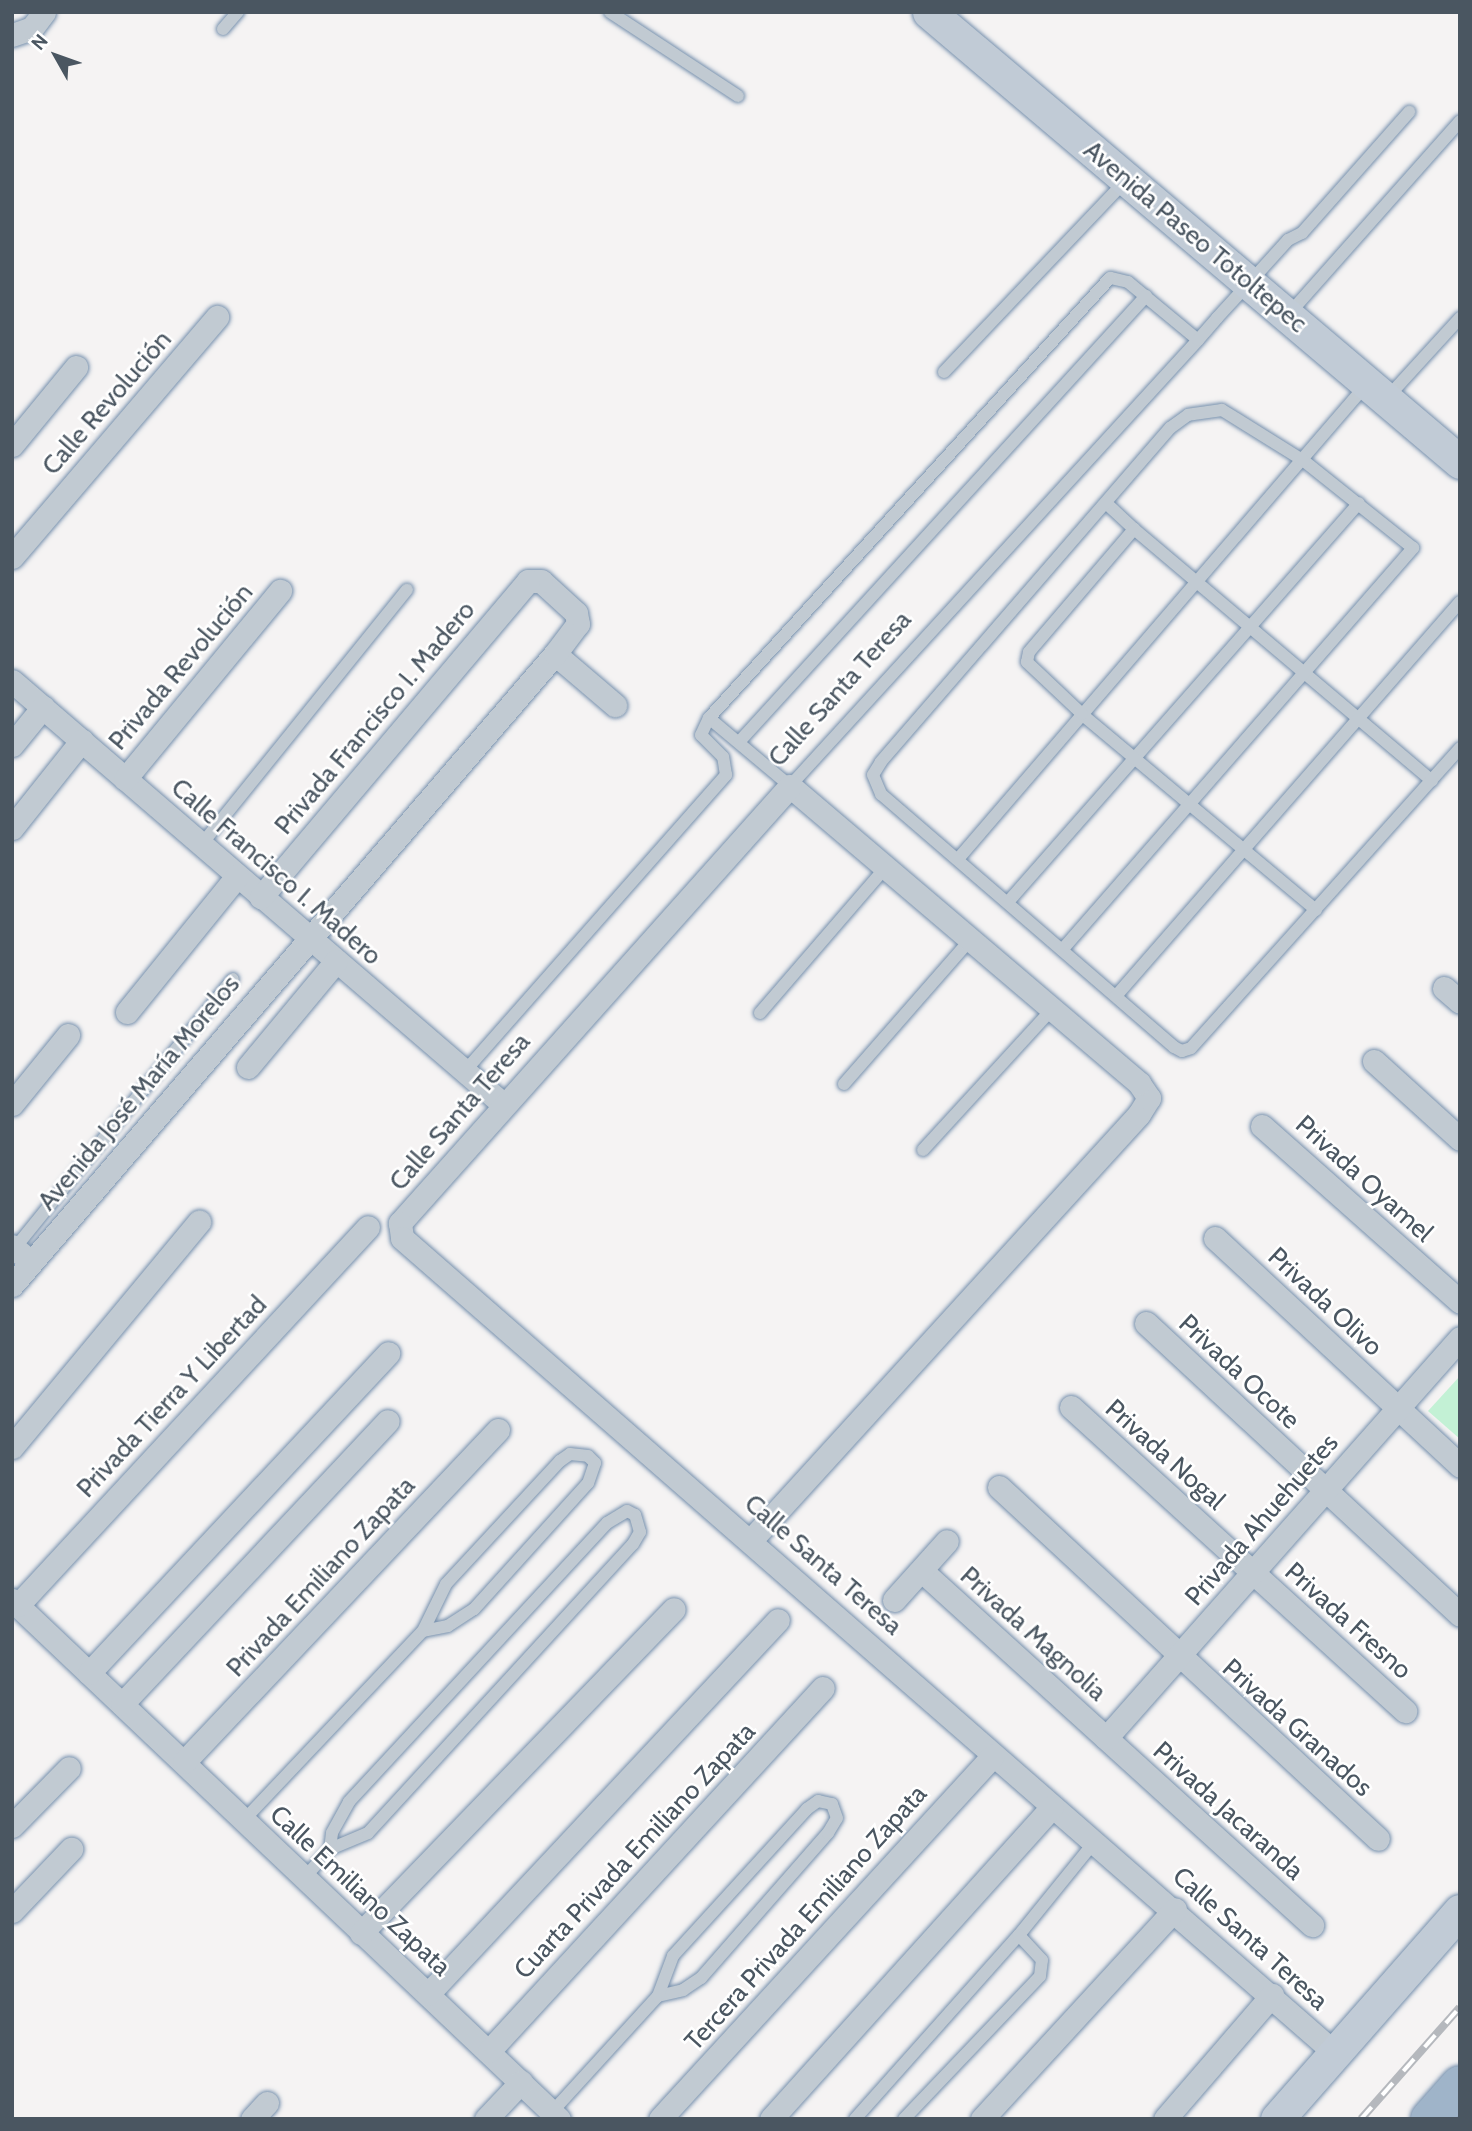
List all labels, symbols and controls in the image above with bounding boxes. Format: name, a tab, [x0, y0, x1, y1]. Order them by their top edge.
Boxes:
north arrow	[21, 21, 91, 91]
text: N	[26, 30, 53, 55]
street label: Avenida Paseo Totoltepec	[1077, 135, 1313, 339]
street label: Calle Revolución	[36, 324, 178, 482]
street label: Privada Revolución	[102, 578, 260, 756]
street label: Privada Francisco I. Madero	[268, 595, 482, 841]
street label: Calle Santa Teresa	[762, 605, 918, 773]
street label: Calle Francisco I. Madero	[164, 772, 388, 972]
street label: Avenida José María Morelos	[32, 969, 246, 1217]
street label: Calle Santa Teresa	[383, 1027, 537, 1197]
street label: Privada Oyamel	[1289, 1109, 1439, 1249]
street label: Privada Olivo	[1261, 1241, 1389, 1363]
street label: Privada Tierra Y Libertad	[71, 1290, 273, 1504]
street label: Privada Ocote	[1172, 1308, 1306, 1436]
street label: Privada Nogal	[1099, 1393, 1231, 1517]
street label: Privada Ahuehuetes	[1179, 1428, 1345, 1612]
street label: Privada Emiliano Zapata	[220, 1471, 422, 1683]
street label: Calle Santa Teresa	[738, 1488, 908, 1642]
street label: Privada Fresno	[1278, 1556, 1418, 1686]
street label: Privada Magnolia	[954, 1560, 1112, 1708]
street label: Privada Granados	[1216, 1653, 1378, 1803]
street label: Cuarta Privada Emiliano Zapata	[508, 1716, 762, 1986]
street label: Privada Jacaranda	[1146, 1735, 1310, 1887]
street label: Tercera Privada Emiliano Zapata	[679, 1779, 933, 2057]
street label: Calle Emiliano Zapata	[263, 1799, 457, 1983]
street label: Calle Santa Teresa	[1166, 1861, 1334, 2017]

